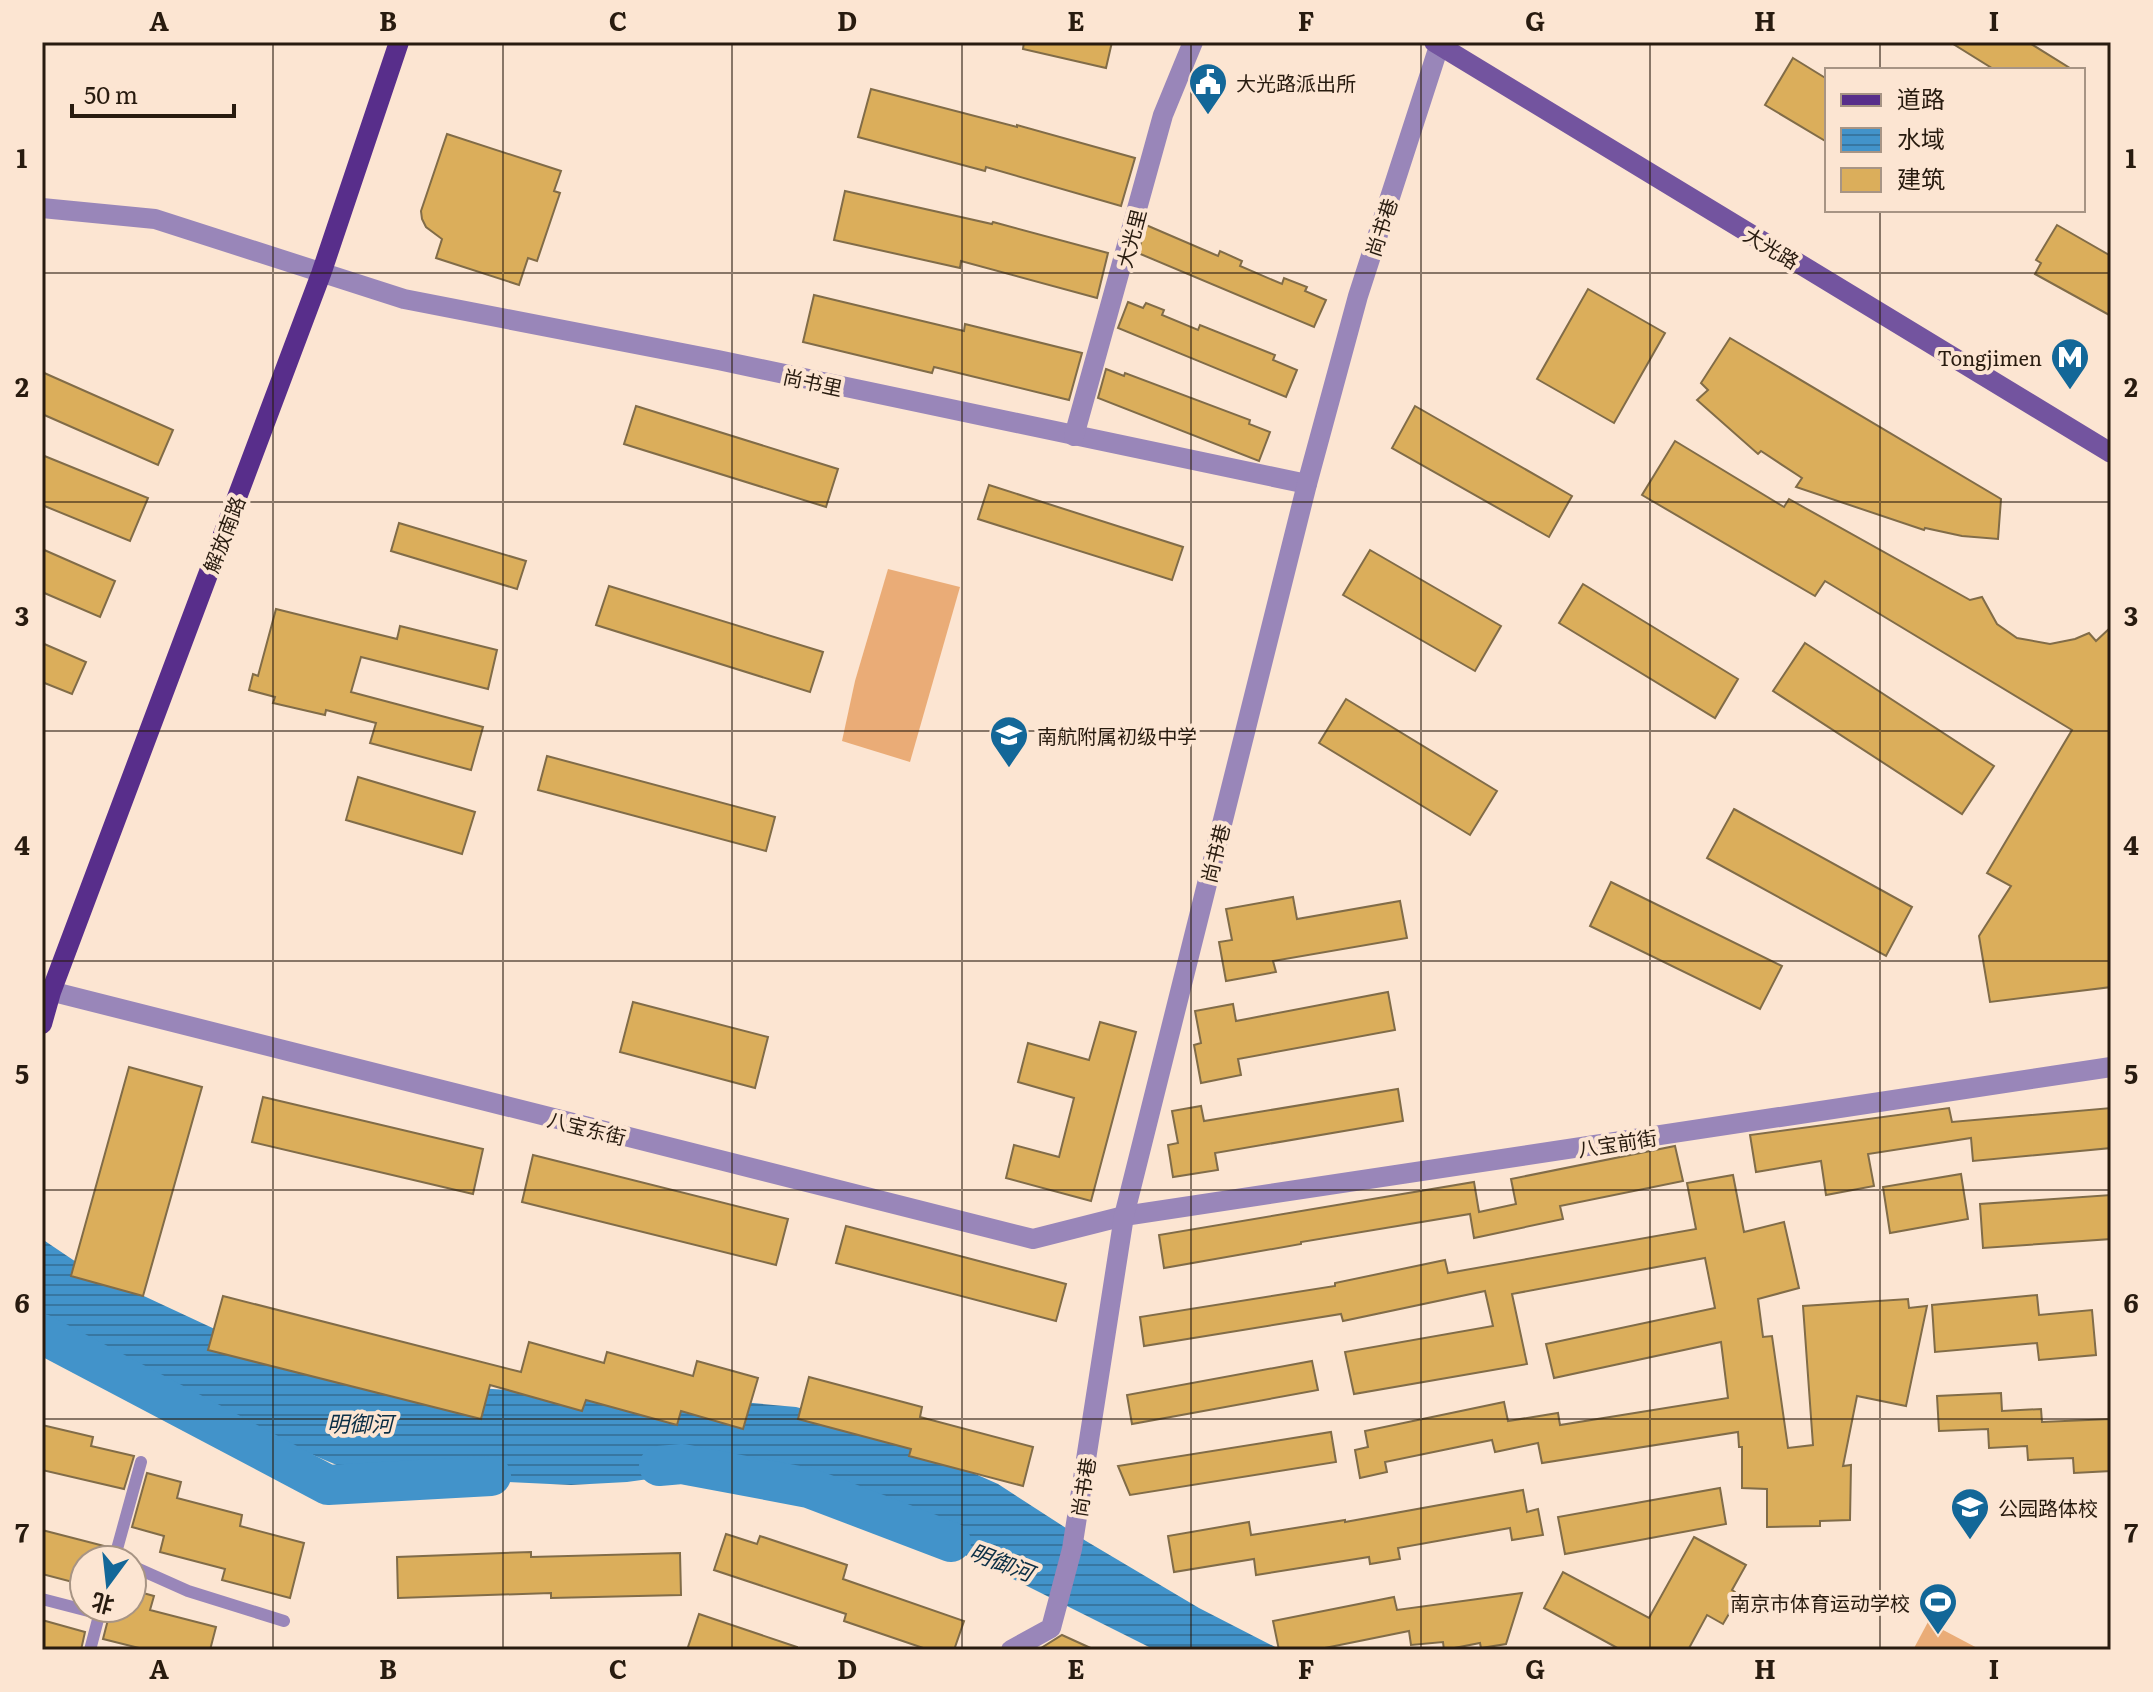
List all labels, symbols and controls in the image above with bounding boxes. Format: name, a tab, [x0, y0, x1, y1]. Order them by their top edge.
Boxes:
text: A	[149, 0, 169, 39]
text: B	[379, 0, 397, 39]
text: C	[609, 0, 627, 39]
text: D	[837, 0, 857, 39]
text: E	[1067, 0, 1085, 39]
text: F	[1298, 0, 1314, 39]
text: G	[1525, 0, 1545, 39]
text: H	[1754, 0, 1776, 39]
text: I	[1989, 0, 1999, 39]
public building icon: 大光路派出所	[1187, 61, 1229, 116]
place label: 大光路派出所	[1236, 67, 1356, 97]
scale bar	[72, 68, 234, 118]
legend	[1825, 68, 2085, 212]
text: 50 m	[84, 76, 138, 111]
text: 道路	[1897, 80, 1945, 115]
text: 水域	[1897, 120, 1945, 155]
text: 1	[17, 137, 28, 176]
text: 1	[2126, 137, 2137, 176]
text: 建筑	[1897, 160, 1945, 195]
street label: 尚书巷	[1356, 194, 1404, 260]
street label: 大光里	[1108, 205, 1152, 271]
street label: 大光路	[1739, 219, 1805, 275]
metro station icon: Tongjimen	[2049, 336, 2091, 391]
place label: Tongjimen	[1937, 342, 2042, 372]
street label: 尚书里	[781, 360, 845, 402]
text: 2	[15, 366, 29, 405]
text: 2	[2124, 366, 2138, 405]
street label: 解放南路	[195, 491, 251, 577]
text: 3	[15, 595, 29, 634]
text: 3	[2124, 595, 2138, 634]
school or university icon: 南航附属初级中学	[988, 714, 1030, 769]
place label: 南航附属初级中学	[1037, 720, 1197, 750]
street label: 尚书巷	[1192, 820, 1236, 886]
text: 4	[14, 824, 30, 863]
text: 4	[2123, 824, 2139, 863]
text: 5	[15, 1053, 29, 1092]
text: 5	[2124, 1053, 2138, 1092]
street label: 八宝东街	[545, 1103, 629, 1151]
street label: 八宝前街	[1575, 1121, 1659, 1163]
text: 6	[14, 1282, 30, 1321]
text: 6	[2123, 1282, 2139, 1321]
water label: 明御河	[327, 1406, 397, 1439]
street label: 尚书巷	[1062, 1455, 1102, 1519]
school or university icon: 公园路体校	[1949, 1486, 1991, 1541]
place label: 公园路体校	[1998, 1492, 2098, 1522]
text: 7	[15, 1512, 29, 1551]
text: 7	[2124, 1512, 2138, 1551]
water label: 明御河	[965, 1534, 1042, 1590]
north arrow	[68, 1544, 148, 1624]
sports icon: 南京市体育运动学校	[1917, 1581, 1959, 1636]
text: 北	[88, 1586, 117, 1624]
place label: 南京市体育运动学校	[1730, 1587, 1910, 1617]
text: A	[149, 1648, 169, 1687]
text: B	[379, 1648, 397, 1687]
text: C	[609, 1648, 627, 1687]
text: D	[837, 1648, 857, 1687]
text: E	[1067, 1648, 1085, 1687]
text: F	[1298, 1648, 1314, 1687]
text: G	[1525, 1648, 1545, 1687]
text: H	[1754, 1648, 1776, 1687]
text: I	[1989, 1648, 1999, 1687]

